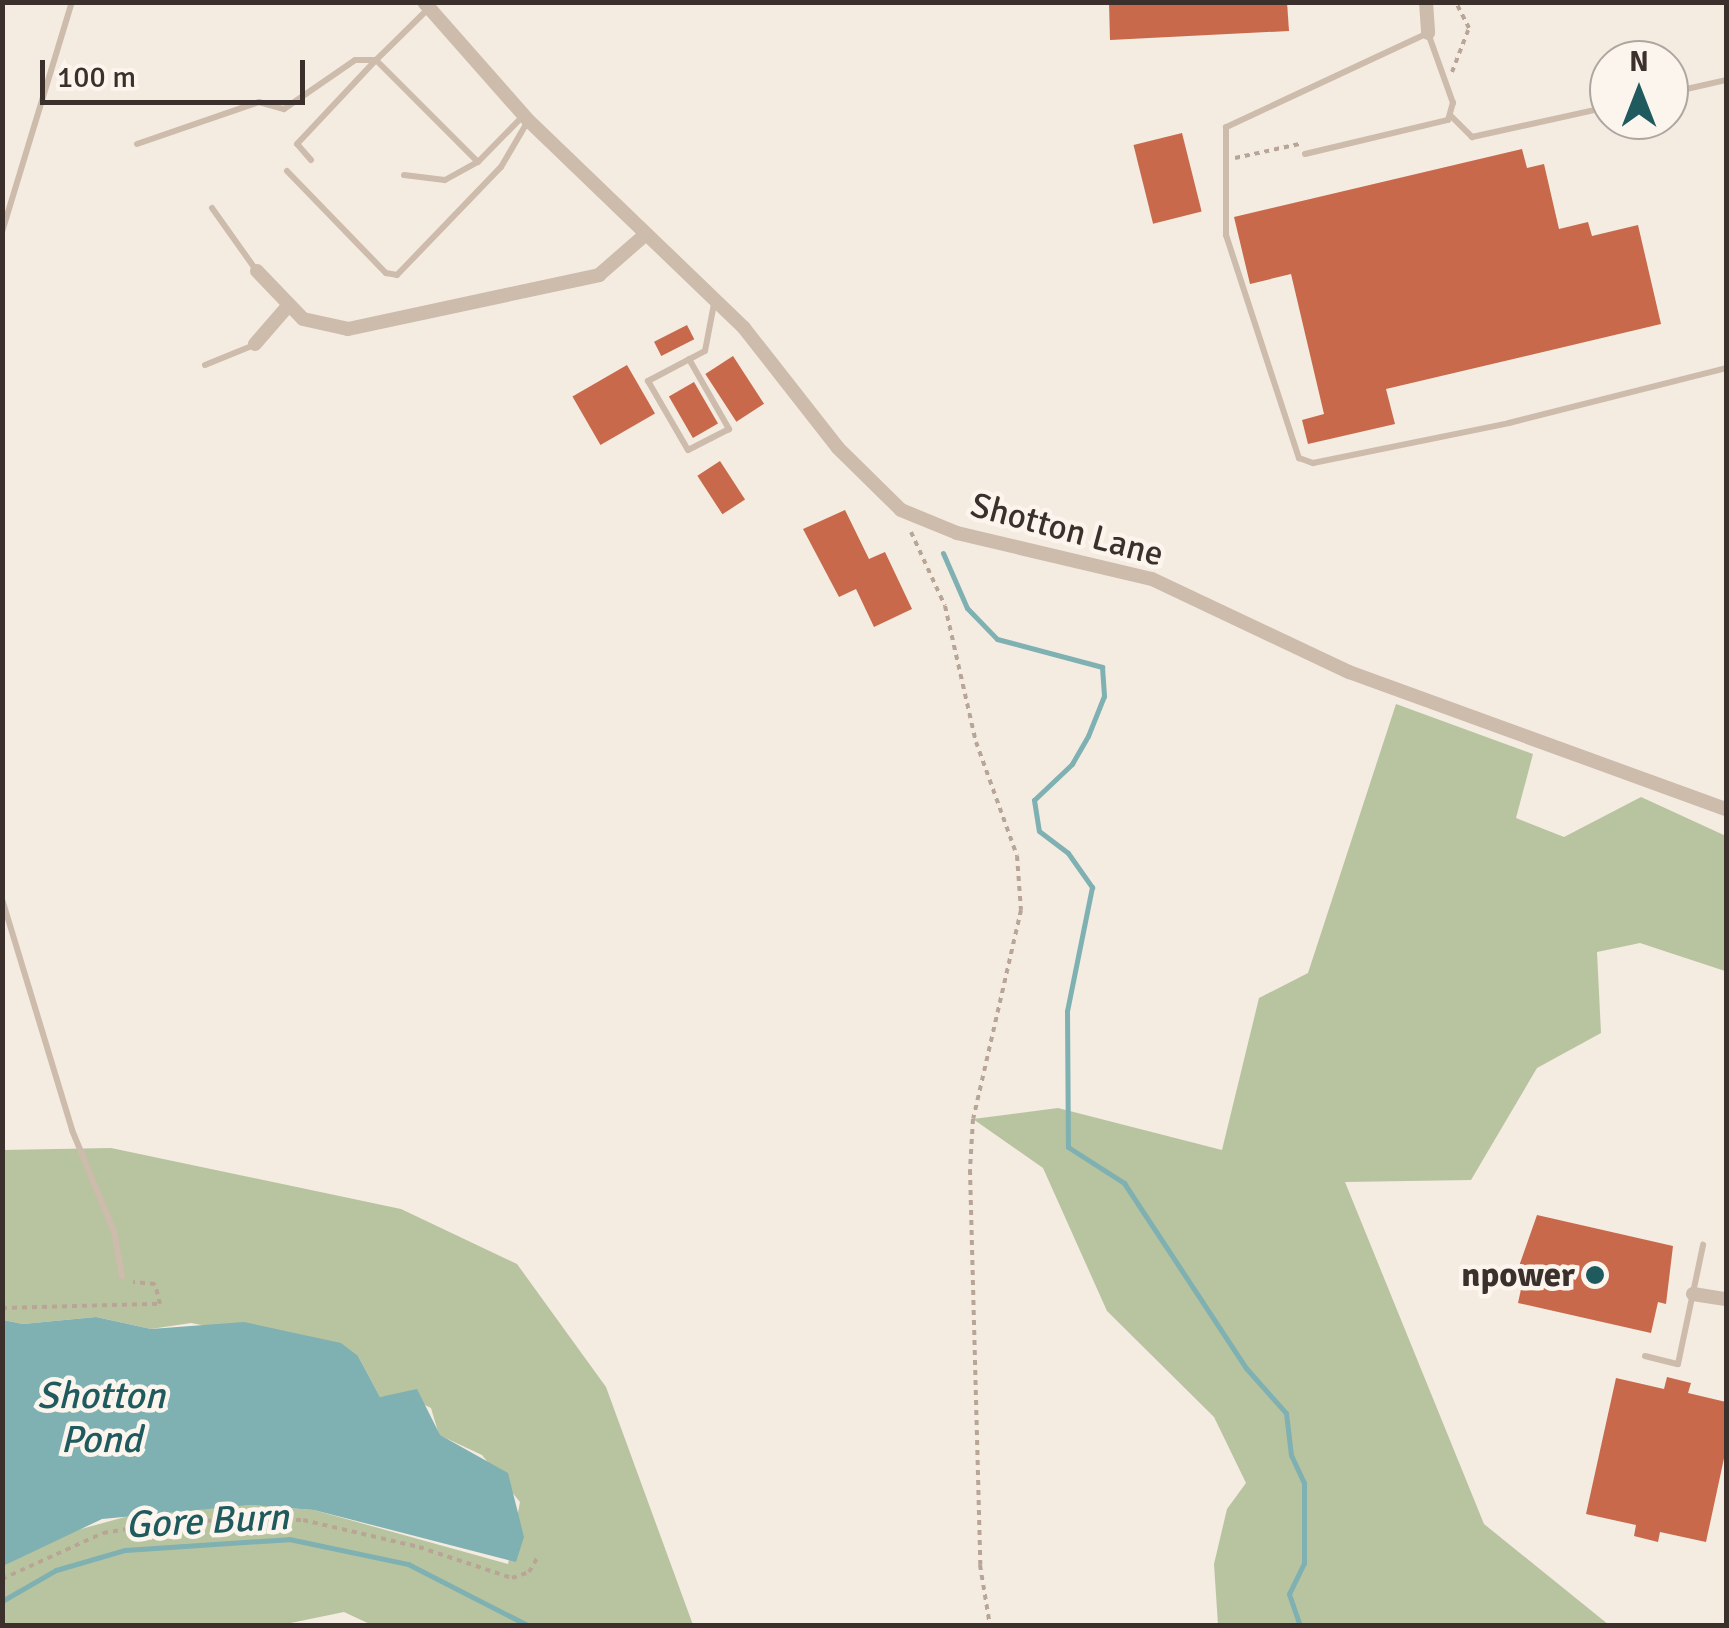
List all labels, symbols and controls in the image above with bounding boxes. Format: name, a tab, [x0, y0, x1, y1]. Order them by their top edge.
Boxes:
scale bar	[45, 40, 310, 102]
north arrow	[1589, 40, 1689, 140]
text: N	[1629, 45, 1649, 79]
text: 100 m	[57, 59, 136, 96]
street label: Shotton Lane	[966, 484, 1168, 576]
place label: npower	[1461, 1254, 1575, 1296]
marker: npower	[1584, 1264, 1606, 1286]
water label: Shotton Pond	[37, 1373, 165, 1462]
water label: Gore Burn	[124, 1494, 290, 1548]

